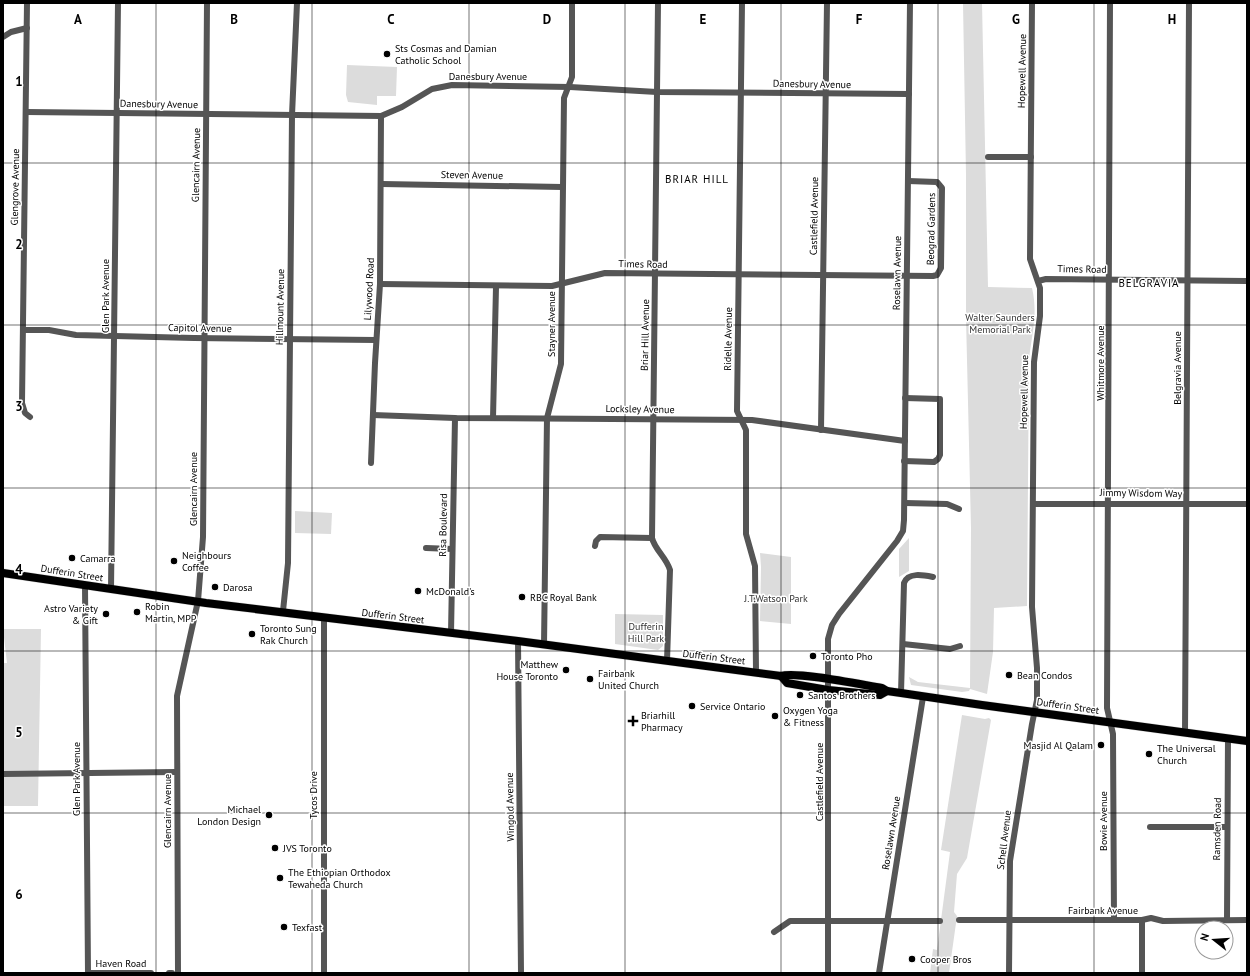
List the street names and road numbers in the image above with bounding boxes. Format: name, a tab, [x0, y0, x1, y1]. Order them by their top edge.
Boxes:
street label: Hopewell Avenue	[1015, 34, 1029, 108]
street label: Danesbury Avenue	[449, 70, 527, 83]
street label: Danesbury Avenue	[773, 77, 851, 91]
street label: Danesbury Avenue	[120, 97, 198, 111]
street label: Glencairn Avenue	[189, 128, 203, 202]
street label: Glengrove Avenue	[8, 148, 22, 226]
street label: Steven Avenue	[441, 168, 503, 182]
street label: Castlefield Avenue	[807, 177, 821, 255]
street label: Beograd Gardens	[924, 193, 938, 265]
street label: Roselawn Avenue	[890, 236, 904, 310]
street label: Lilywood Road	[361, 257, 377, 321]
street label: Times Road	[618, 257, 668, 271]
street label: Glen Park Avenue	[99, 259, 112, 333]
street label: Times Road	[1057, 262, 1107, 276]
street label: Hillmount Avenue	[273, 269, 287, 345]
street label: Stayner Avenue	[545, 291, 558, 357]
street label: Briar Hill Avenue	[638, 299, 652, 371]
street label: Ridelle Avenue	[721, 307, 735, 371]
street label: Capitol Avenue	[168, 321, 232, 335]
street label: Whitmore Avenue	[1094, 325, 1107, 401]
street label: Belgravia Avenue	[1171, 331, 1184, 405]
street label: Hopewell Avenue	[1017, 355, 1031, 429]
street label: Locksley Avenue	[605, 402, 675, 416]
street label: Glencairn Avenue	[187, 452, 200, 526]
street label: Jimmy Wisdom Way	[1099, 486, 1183, 500]
street label: Risa Boulevard	[436, 493, 450, 557]
street label: Dufferin Street	[40, 562, 105, 584]
street label: Dufferin Street	[361, 606, 426, 626]
street label: Dufferin Street	[682, 647, 747, 667]
street label: Dufferin Street	[1036, 695, 1101, 717]
street label: Glen Park Avenue	[70, 742, 83, 816]
street label: Castlefield Avenue	[813, 743, 826, 821]
street label: Tycos Drive	[307, 771, 320, 819]
street label: Wingold Avenue	[503, 772, 517, 842]
street label: Glencairn Avenue	[161, 774, 174, 848]
street label: Bowie Avenue	[1097, 791, 1110, 851]
street label: Roselawn Avenue	[879, 795, 903, 871]
street label: Ramsden Road	[1210, 797, 1224, 861]
street label: Schell Avenue	[994, 810, 1014, 870]
street label: Fairbank Avenue	[1068, 904, 1138, 917]
street label: Haven Road	[96, 957, 146, 970]

